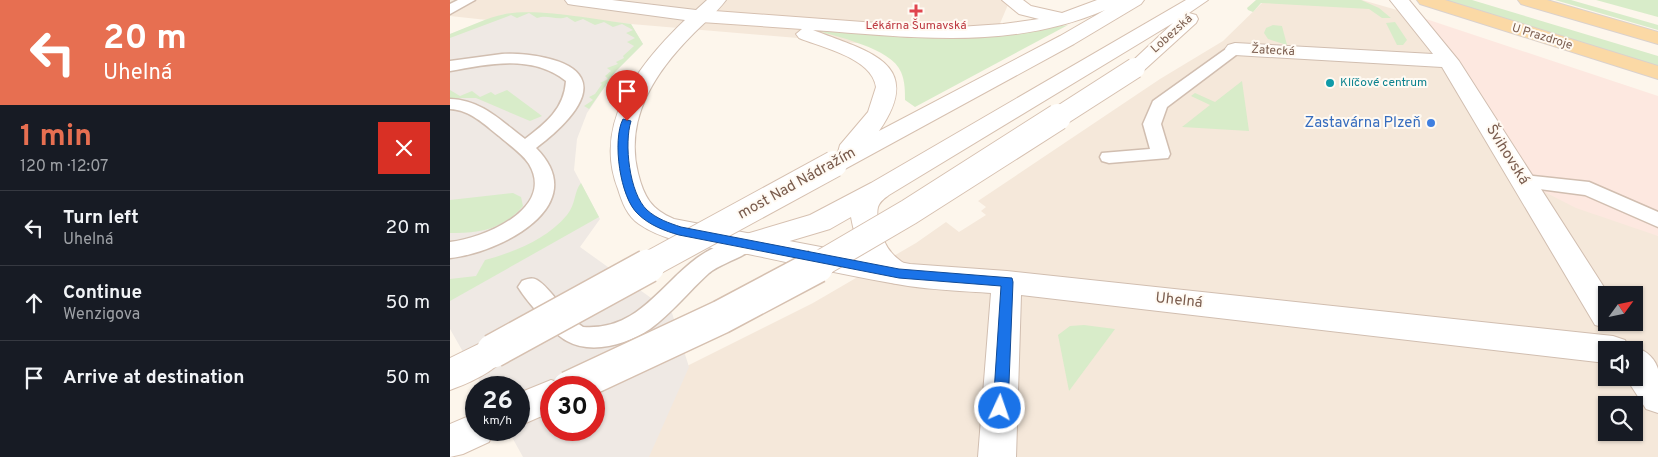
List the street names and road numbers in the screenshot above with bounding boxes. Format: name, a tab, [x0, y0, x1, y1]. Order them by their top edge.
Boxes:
street label: Lobezská	[1148, 11, 1196, 57]
street label: U Prazdroje	[1510, 20, 1574, 54]
street label: Žatecká	[1251, 42, 1295, 60]
street label: Švihovská	[1481, 120, 1535, 189]
street label: most Nad Nádražím	[735, 144, 859, 224]
street label: Uhelná	[1154, 289, 1204, 313]

